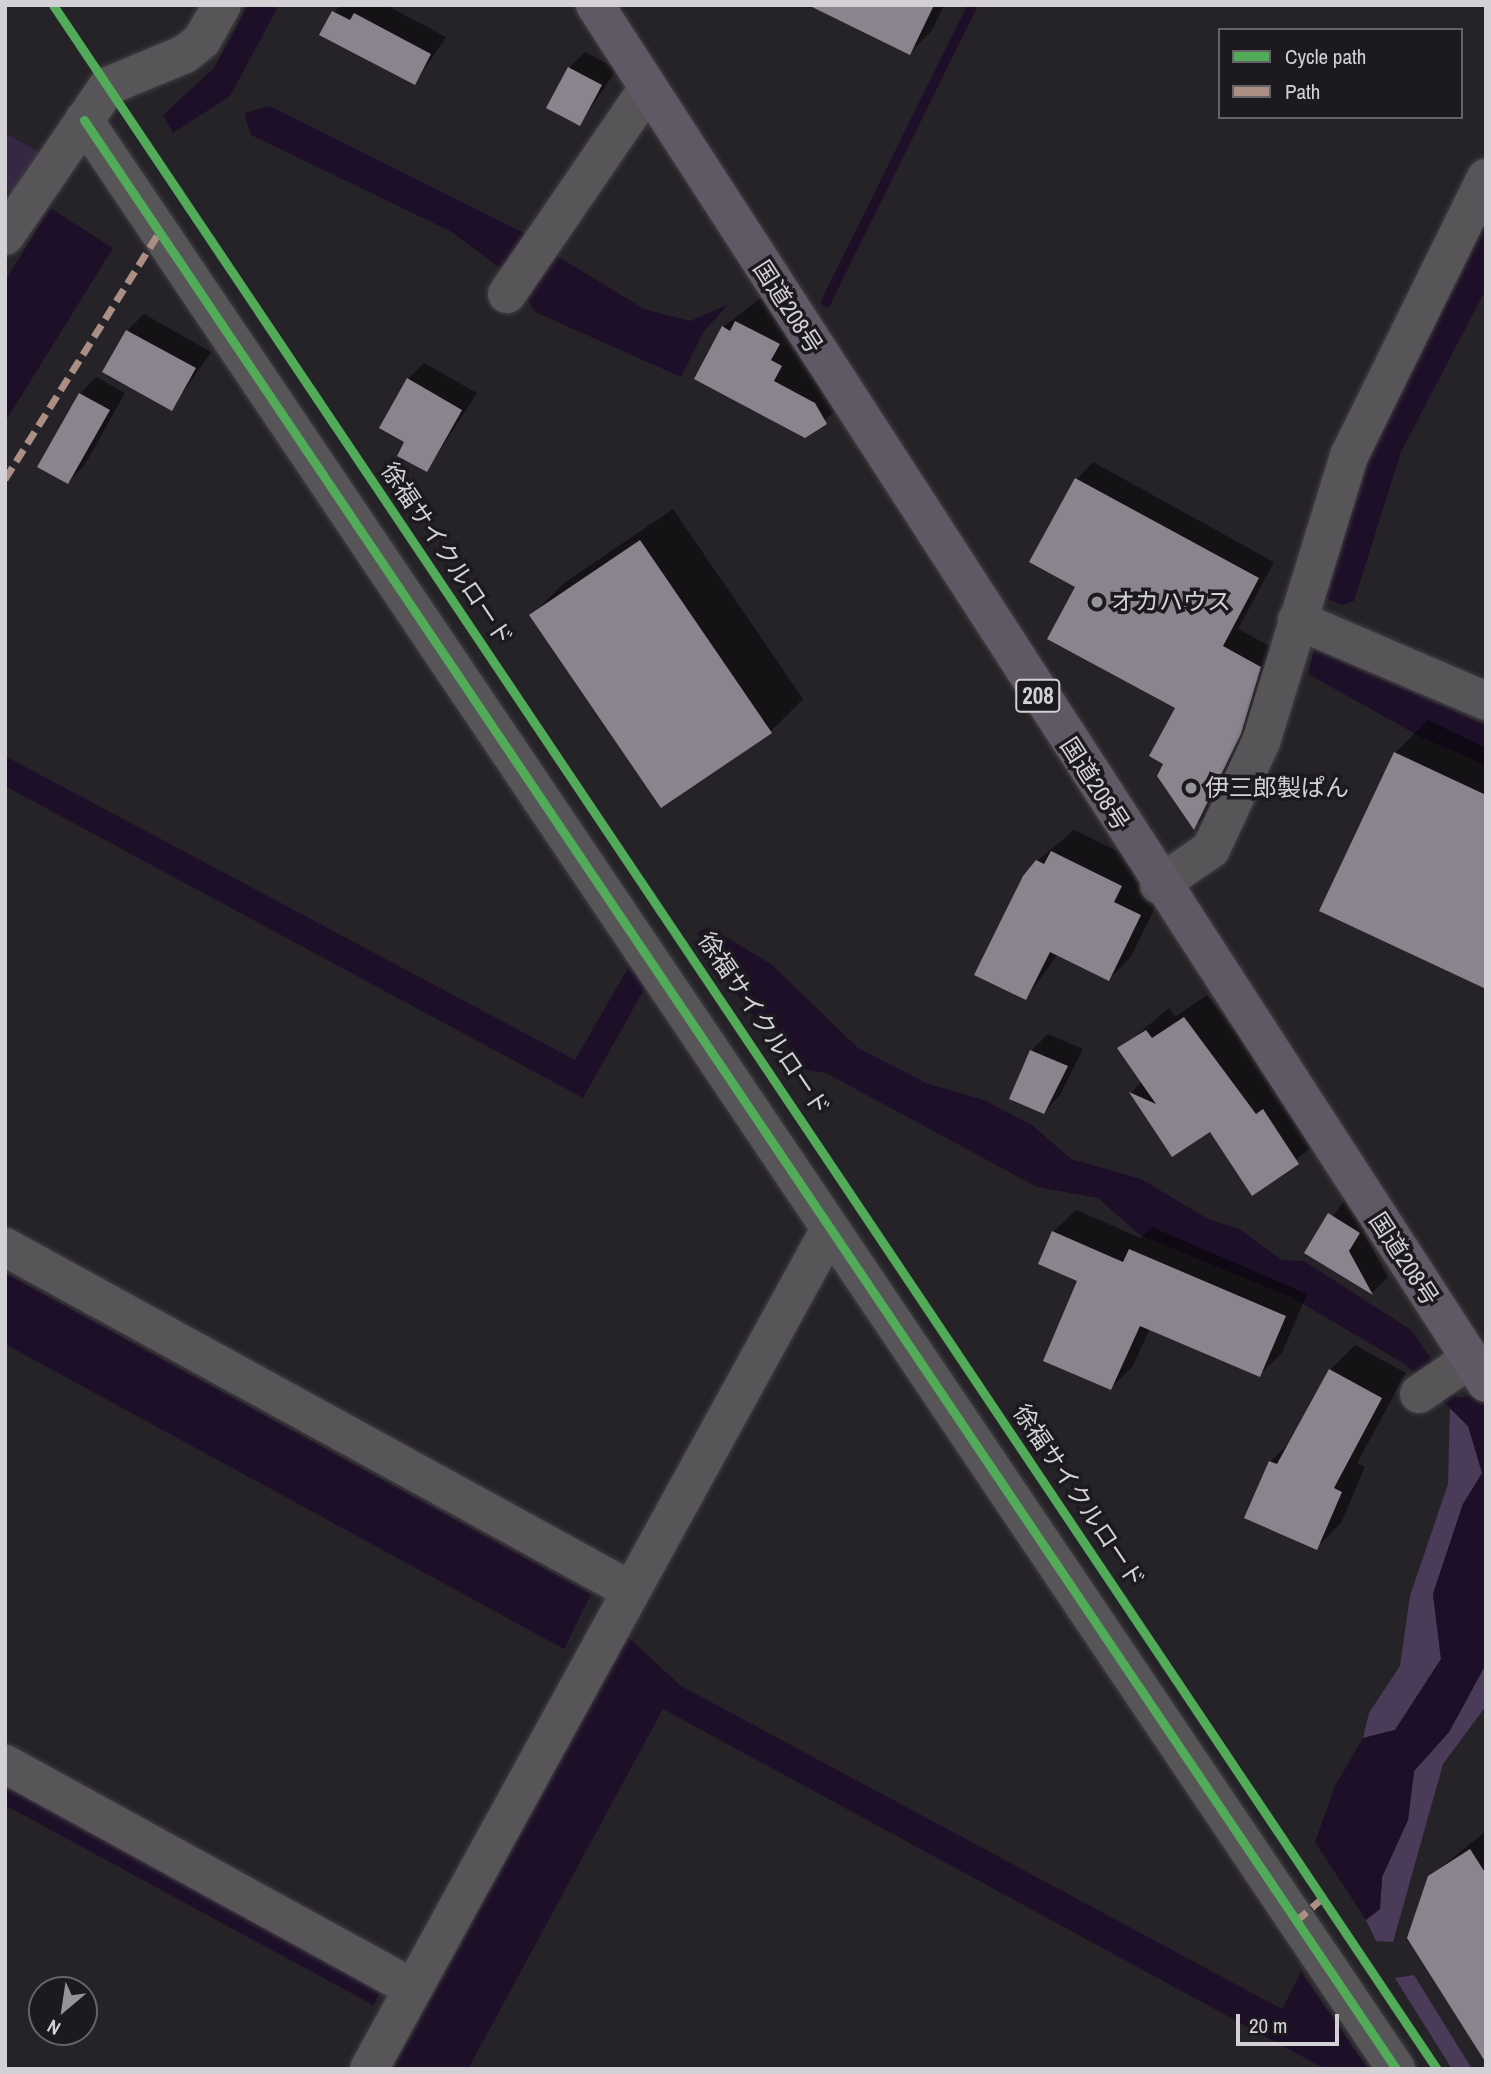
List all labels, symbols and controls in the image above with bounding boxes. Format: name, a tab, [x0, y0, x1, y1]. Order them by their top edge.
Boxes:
legend	[1218, 28, 1463, 119]
text: Cycle path	[1285, 42, 1366, 71]
text: Path	[1285, 77, 1320, 106]
street label: 国道208号	[747, 255, 829, 359]
street label: 徐福サイクルロード	[375, 456, 519, 652]
place label: オカハウス	[1111, 588, 1231, 616]
marker: オカハウス	[1089, 594, 1105, 610]
road number: 208	[1015, 676, 1061, 716]
street label: 国道208号	[1054, 732, 1136, 836]
place label: 伊三郎製ぱん	[1205, 774, 1349, 802]
marker: 伊三郎製ぱん	[1183, 780, 1199, 796]
street label: 徐福サイクルロード	[692, 926, 836, 1122]
street label: 国道208号	[1363, 1207, 1445, 1311]
street label: 徐福サイクルロード	[1007, 1398, 1151, 1594]
north arrow	[28, 1976, 98, 2046]
scale bar	[1239, 2000, 1342, 2044]
text: 20 m	[1249, 2011, 1287, 2040]
text: N	[43, 2014, 65, 2042]

